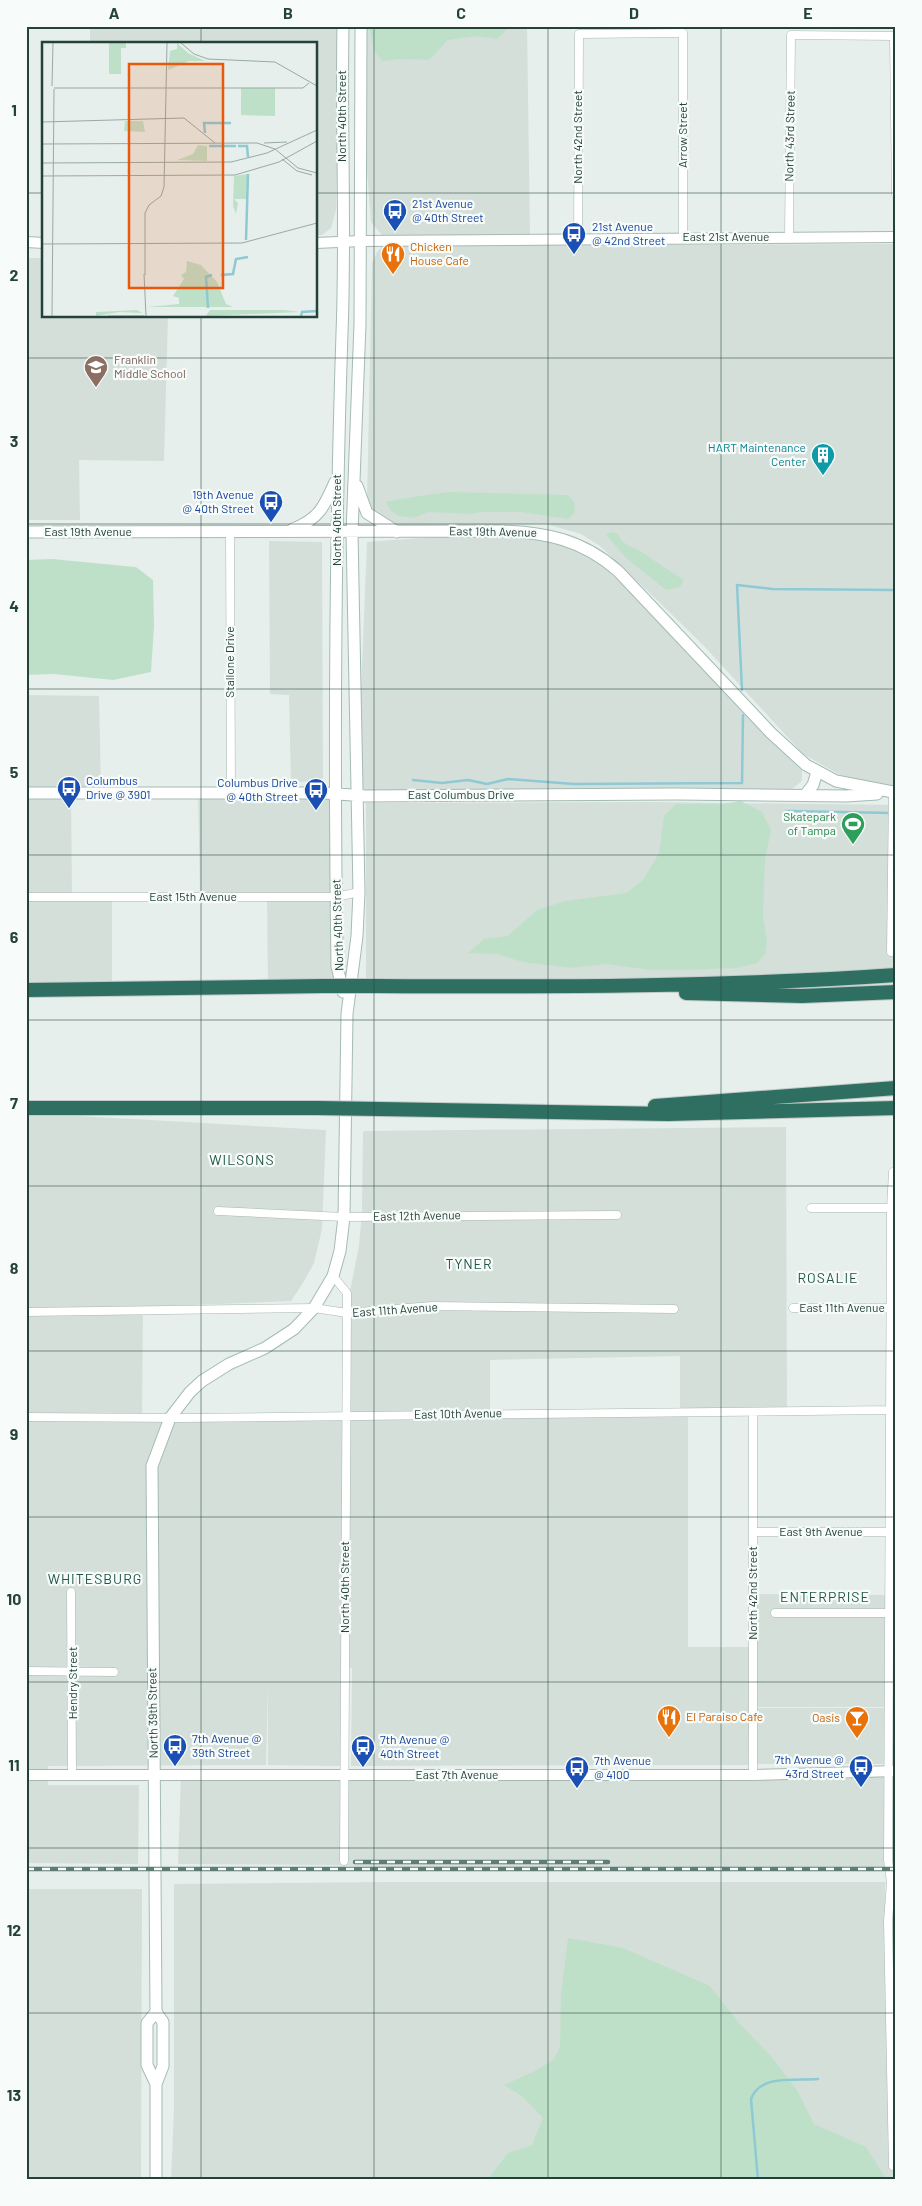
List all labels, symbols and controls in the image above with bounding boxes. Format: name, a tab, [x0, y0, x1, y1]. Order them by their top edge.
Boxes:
text: A	[109, 3, 120, 22]
text: B	[283, 3, 293, 22]
text: C	[456, 3, 466, 22]
text: D	[629, 3, 639, 22]
text: E	[803, 3, 813, 22]
inset map	[42, 42, 318, 318]
street label: North 40th Street	[334, 70, 348, 162]
street label: North 42nd Street	[570, 90, 584, 184]
street label: North 43rd Street	[781, 90, 797, 182]
text: 1	[11, 100, 17, 119]
street label: Arrow Street	[675, 102, 689, 168]
place label: 21st Avenue @ 40th Street	[412, 196, 484, 224]
bus stop icon: 21st Avenue @ 40th Street	[382, 198, 408, 232]
place label: 21st Avenue @ 42nd Street	[592, 219, 665, 247]
bus stop icon: 21st Avenue @ 42nd Street	[561, 221, 587, 255]
street label: East 21st Avenue	[682, 229, 770, 243]
place label: Chicken House Cafe	[410, 239, 469, 267]
restaurant icon: Chicken House Cafe	[380, 241, 406, 275]
text: 2	[10, 265, 19, 284]
place label: Franklin Middle School	[114, 352, 186, 380]
school or university icon: Franklin Middle School	[83, 354, 109, 388]
text: 3	[10, 431, 18, 450]
place label: HART Maintenance Center	[708, 440, 807, 468]
building icon: HART Maintenance Center	[810, 442, 836, 476]
street label: North 40th Street	[329, 474, 343, 566]
place label: 19th Avenue @ 40th Street	[182, 487, 254, 515]
bus stop icon: 19th Avenue @ 40th Street	[258, 489, 284, 523]
street label: East 19th Avenue	[449, 523, 537, 539]
street label: East 19th Avenue	[44, 524, 132, 538]
text: 4	[9, 596, 19, 615]
street label: Stallone Drive	[222, 626, 236, 698]
text: 5	[10, 762, 19, 781]
place label: Columbus Drive @ 3901	[86, 773, 151, 801]
bus stop icon: Columbus Drive @ 3901	[56, 775, 82, 809]
place label: Columbus Drive @ 40th Street	[217, 775, 298, 803]
bus stop icon: Columbus Drive @ 40th Street	[303, 777, 329, 811]
street label: East Columbus Drive	[408, 787, 514, 801]
place label: Skatepark of Tampa	[783, 809, 836, 837]
sports icon: Skatepark of Tampa	[840, 811, 866, 845]
street label: North 40th Street	[328, 879, 346, 971]
street label: East 15th Avenue	[149, 889, 237, 903]
text: 6	[10, 927, 19, 946]
text: 7	[10, 1093, 18, 1112]
district label: WILSONS	[209, 1151, 275, 1168]
street label: East 12th Avenue	[373, 1207, 461, 1223]
district label: TYNER	[445, 1255, 493, 1272]
text: 8	[10, 1258, 19, 1277]
district label: ROSALIE	[798, 1269, 859, 1286]
street label: East 11th Avenue	[352, 1299, 438, 1319]
street label: East 11th Avenue	[799, 1300, 885, 1314]
street label: East 10th Avenue	[414, 1405, 502, 1421]
text: 9	[10, 1424, 18, 1443]
street label: East 9th Avenue	[779, 1524, 863, 1538]
street label: North 40th Street	[337, 1541, 351, 1633]
street label: North 42nd Street	[745, 1546, 759, 1640]
district label: WHITESBURG	[48, 1570, 142, 1587]
district label: ENTERPRISE	[780, 1588, 870, 1605]
text: 10	[7, 1589, 21, 1608]
street label: Hendry Street	[65, 1647, 79, 1719]
street label: North 39th Street	[144, 1667, 160, 1759]
restaurant icon: El Paraiso Cafe	[656, 1704, 682, 1738]
bar icon: Oasis	[844, 1705, 870, 1739]
place label: El Paraiso Cafe	[686, 1709, 763, 1723]
place label: Oasis	[812, 1710, 840, 1724]
place label: 7th Avenue @ 39th Street	[192, 1731, 261, 1759]
place label: 7th Avenue @ 40th Street	[380, 1732, 449, 1760]
bus stop icon: 7th Avenue @ 39th Street	[162, 1733, 188, 1767]
bus stop icon: 7th Avenue @ 40th Street	[350, 1734, 376, 1768]
place label: 7th Avenue @ 43rd Street	[775, 1752, 844, 1780]
place label: 7th Avenue @ 4100	[594, 1753, 651, 1781]
bus stop icon: 7th Avenue @ 43rd Street	[848, 1754, 874, 1788]
text: 11	[8, 1755, 20, 1774]
bus stop icon: 7th Avenue @ 4100	[564, 1755, 590, 1789]
street label: East 7th Avenue	[416, 1767, 498, 1781]
text: 12	[7, 1920, 21, 1939]
text: 13	[7, 2085, 21, 2104]

